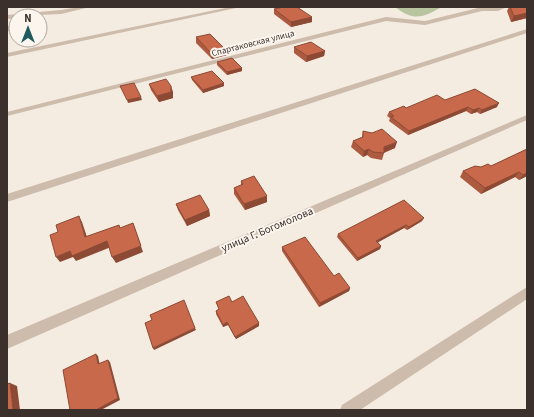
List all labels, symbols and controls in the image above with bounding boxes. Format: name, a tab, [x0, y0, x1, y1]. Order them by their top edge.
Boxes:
north arrow	[8, 8, 48, 48]
text: N	[24, 11, 32, 26]
street label: Спартаковская улица	[210, 27, 296, 60]
street label: улица Г. Богомолова	[219, 203, 315, 256]

